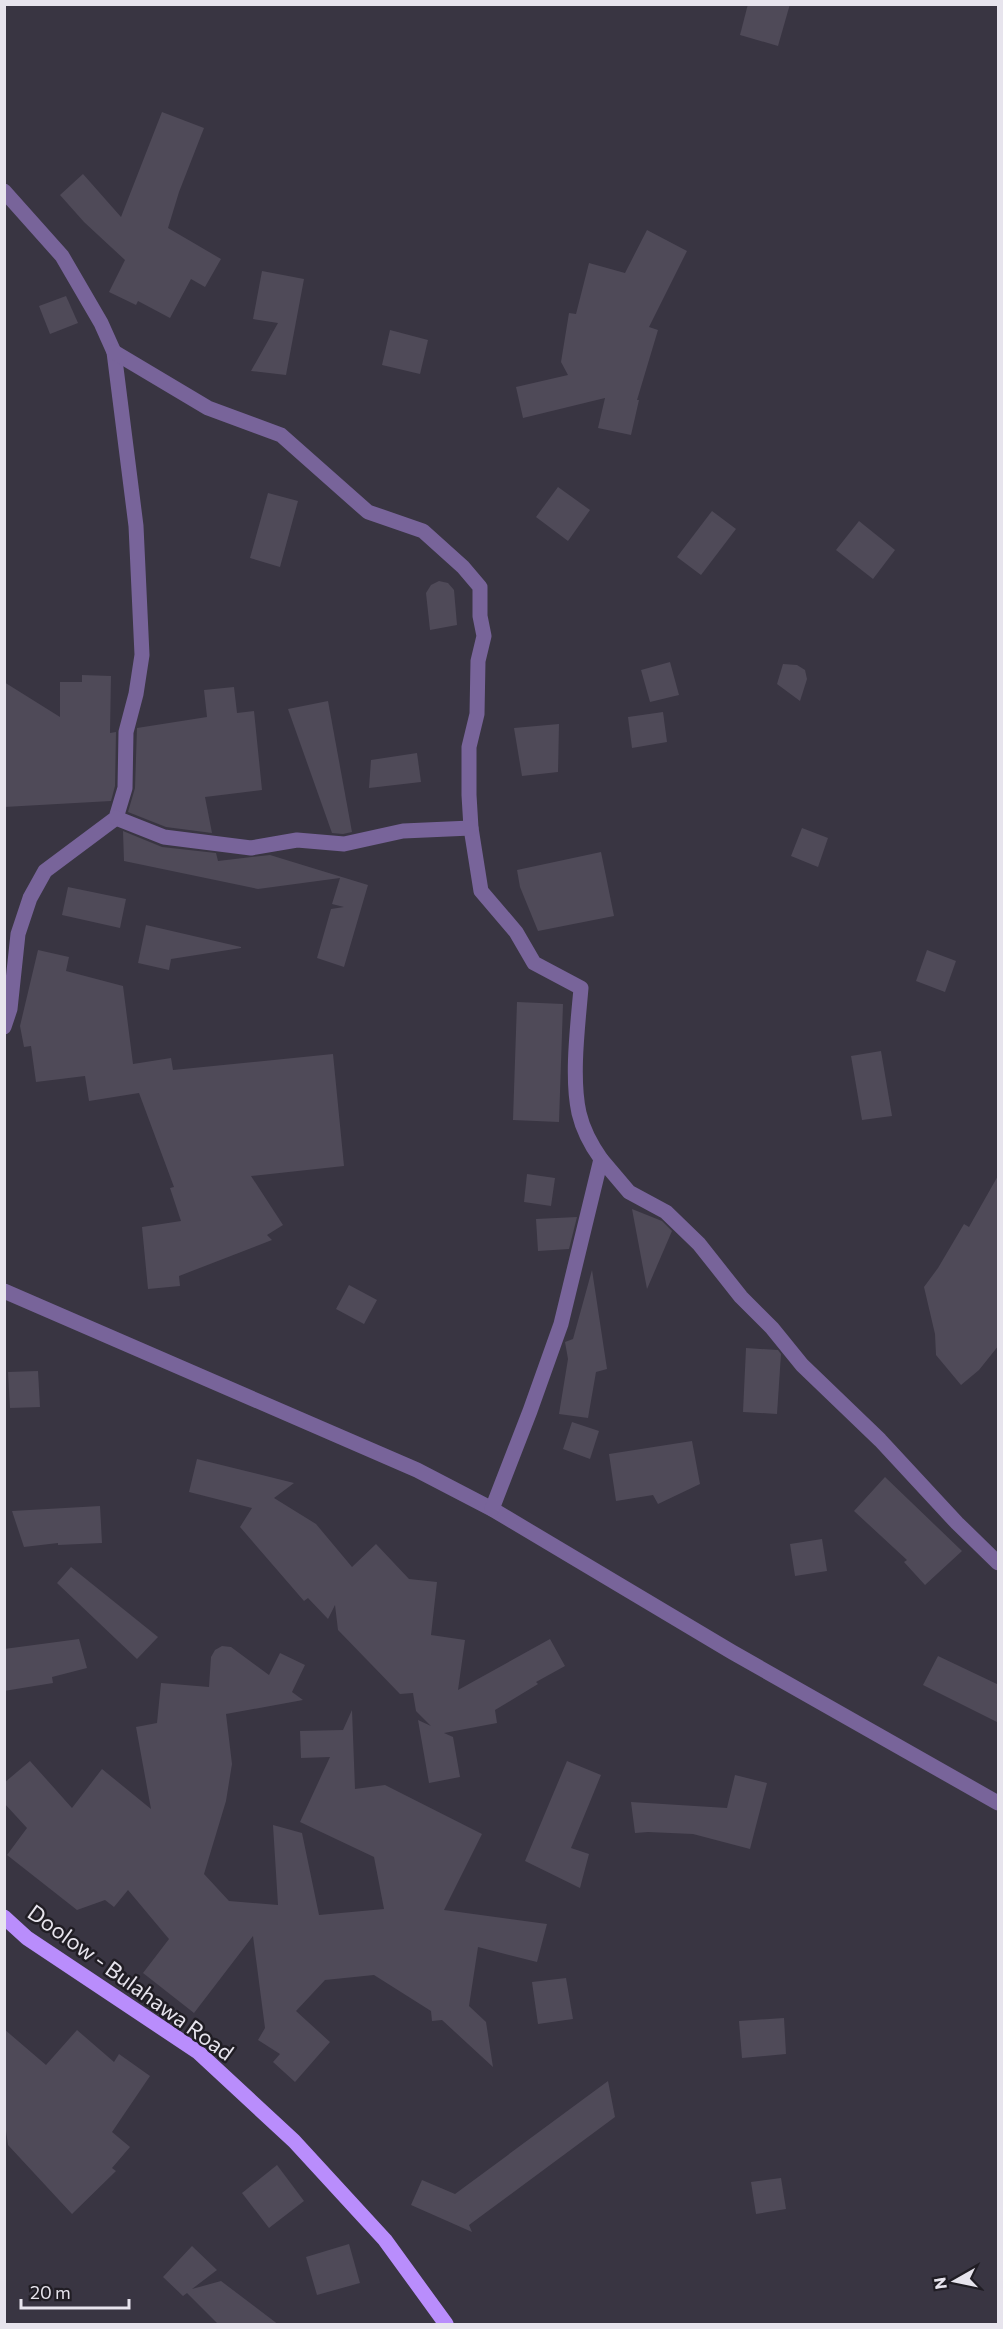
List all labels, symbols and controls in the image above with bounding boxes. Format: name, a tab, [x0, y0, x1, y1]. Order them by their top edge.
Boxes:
street label: Doolow - Bulahawa Road	[23, 1898, 239, 2066]
north arrow	[925, 2251, 985, 2311]
scale bar	[21, 2272, 129, 2310]
text: N	[929, 2276, 950, 2291]
text: 20 m	[30, 2281, 71, 2303]

